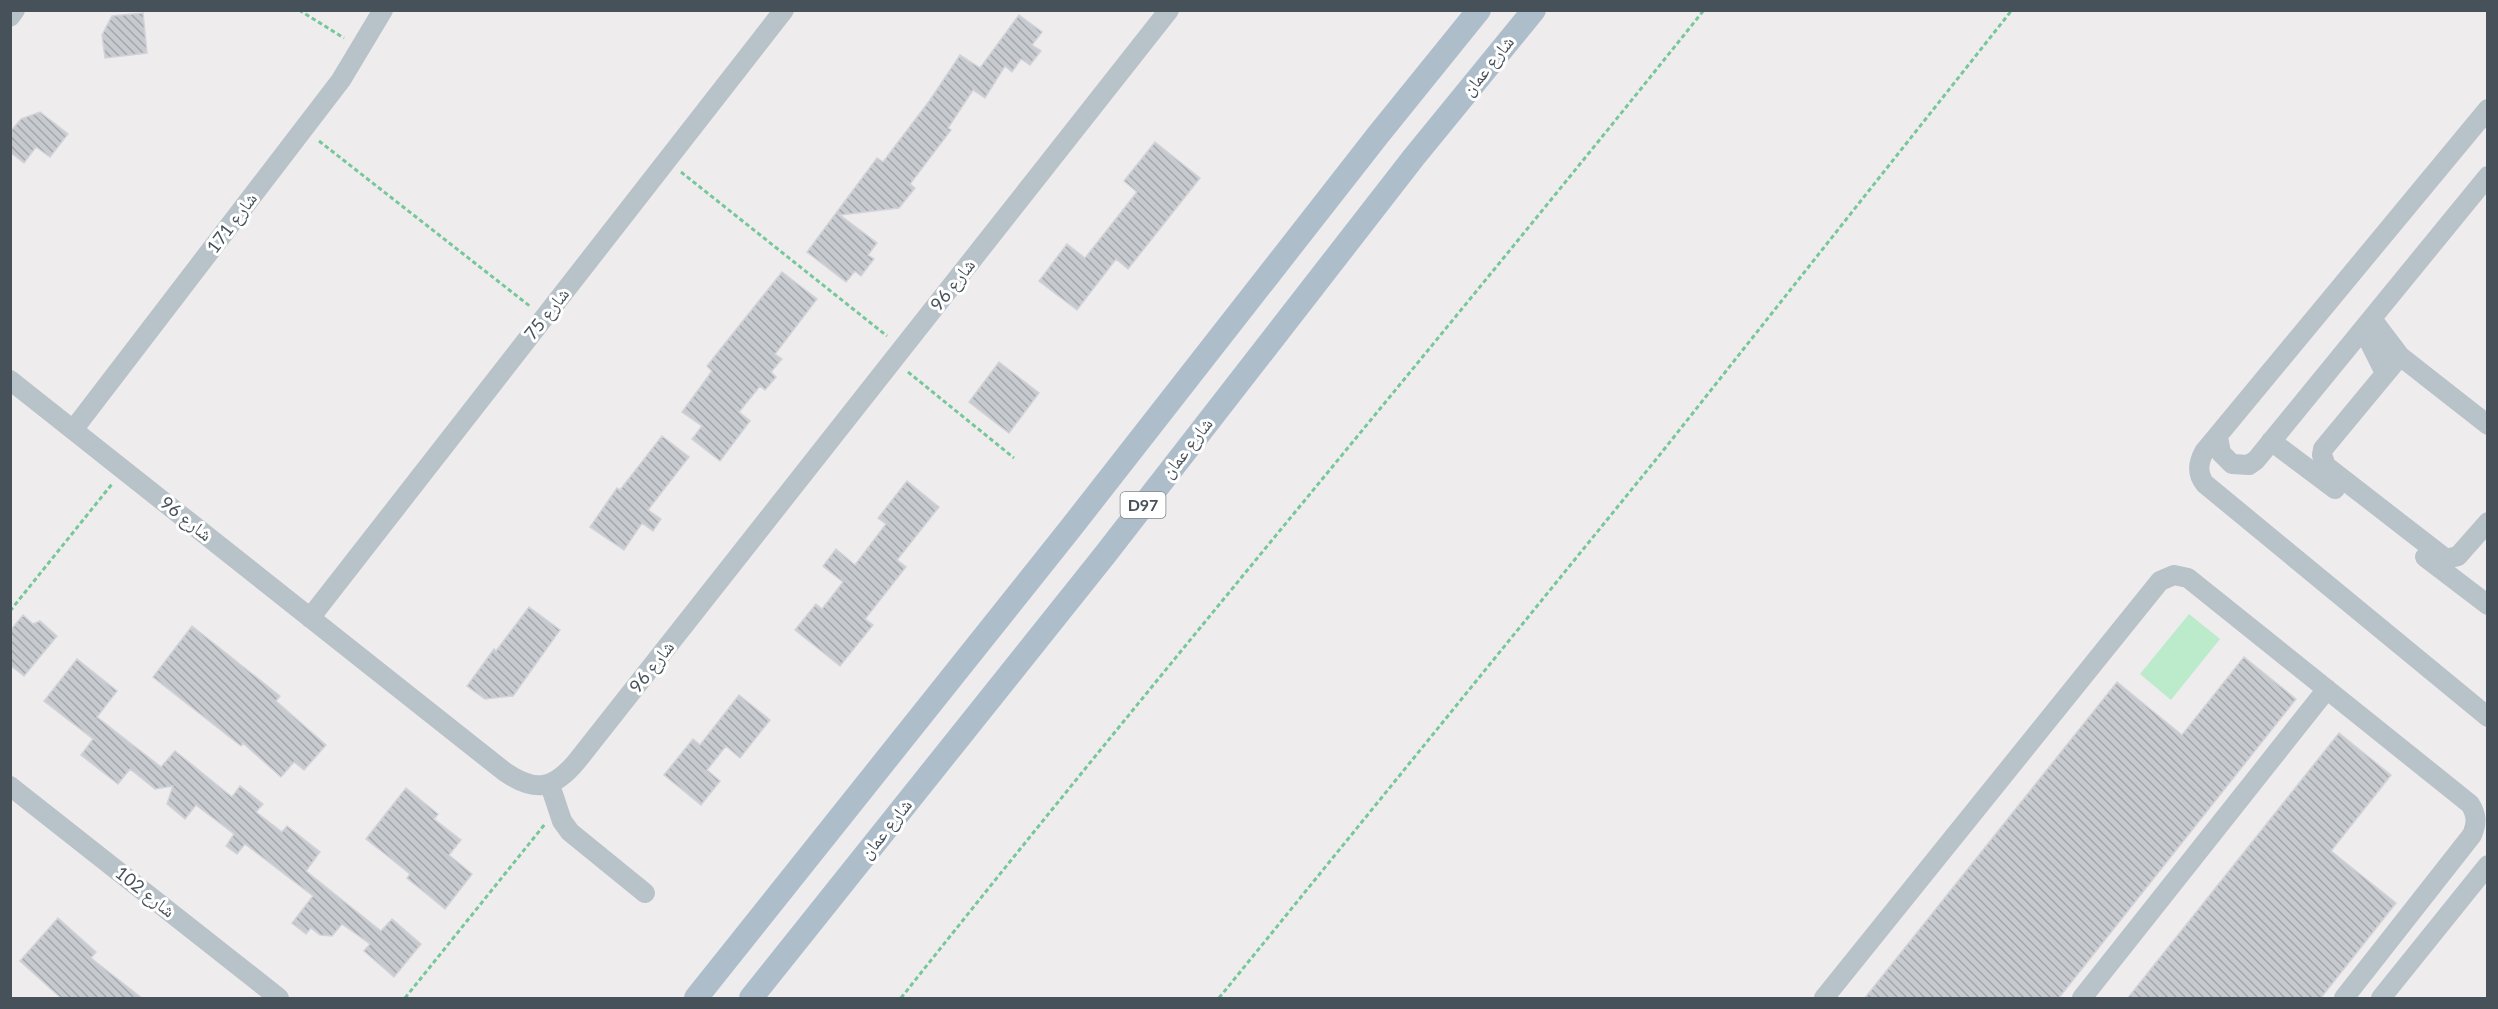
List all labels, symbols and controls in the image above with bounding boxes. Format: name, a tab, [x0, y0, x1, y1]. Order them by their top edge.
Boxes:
street label: شارع عمان	[1457, 31, 1519, 100]
street label: شارع 171	[201, 188, 262, 258]
street label: شارع 96	[925, 254, 980, 315]
street label: شارع 75	[519, 283, 574, 344]
street label: شارع عمان	[1156, 413, 1217, 483]
street label: شارع 96	[156, 491, 217, 546]
road number: D97	[1120, 492, 1166, 518]
street label: شارع 96	[624, 636, 679, 697]
street label: شارع عمان	[855, 794, 917, 863]
street label: شارع 102	[111, 861, 180, 922]

